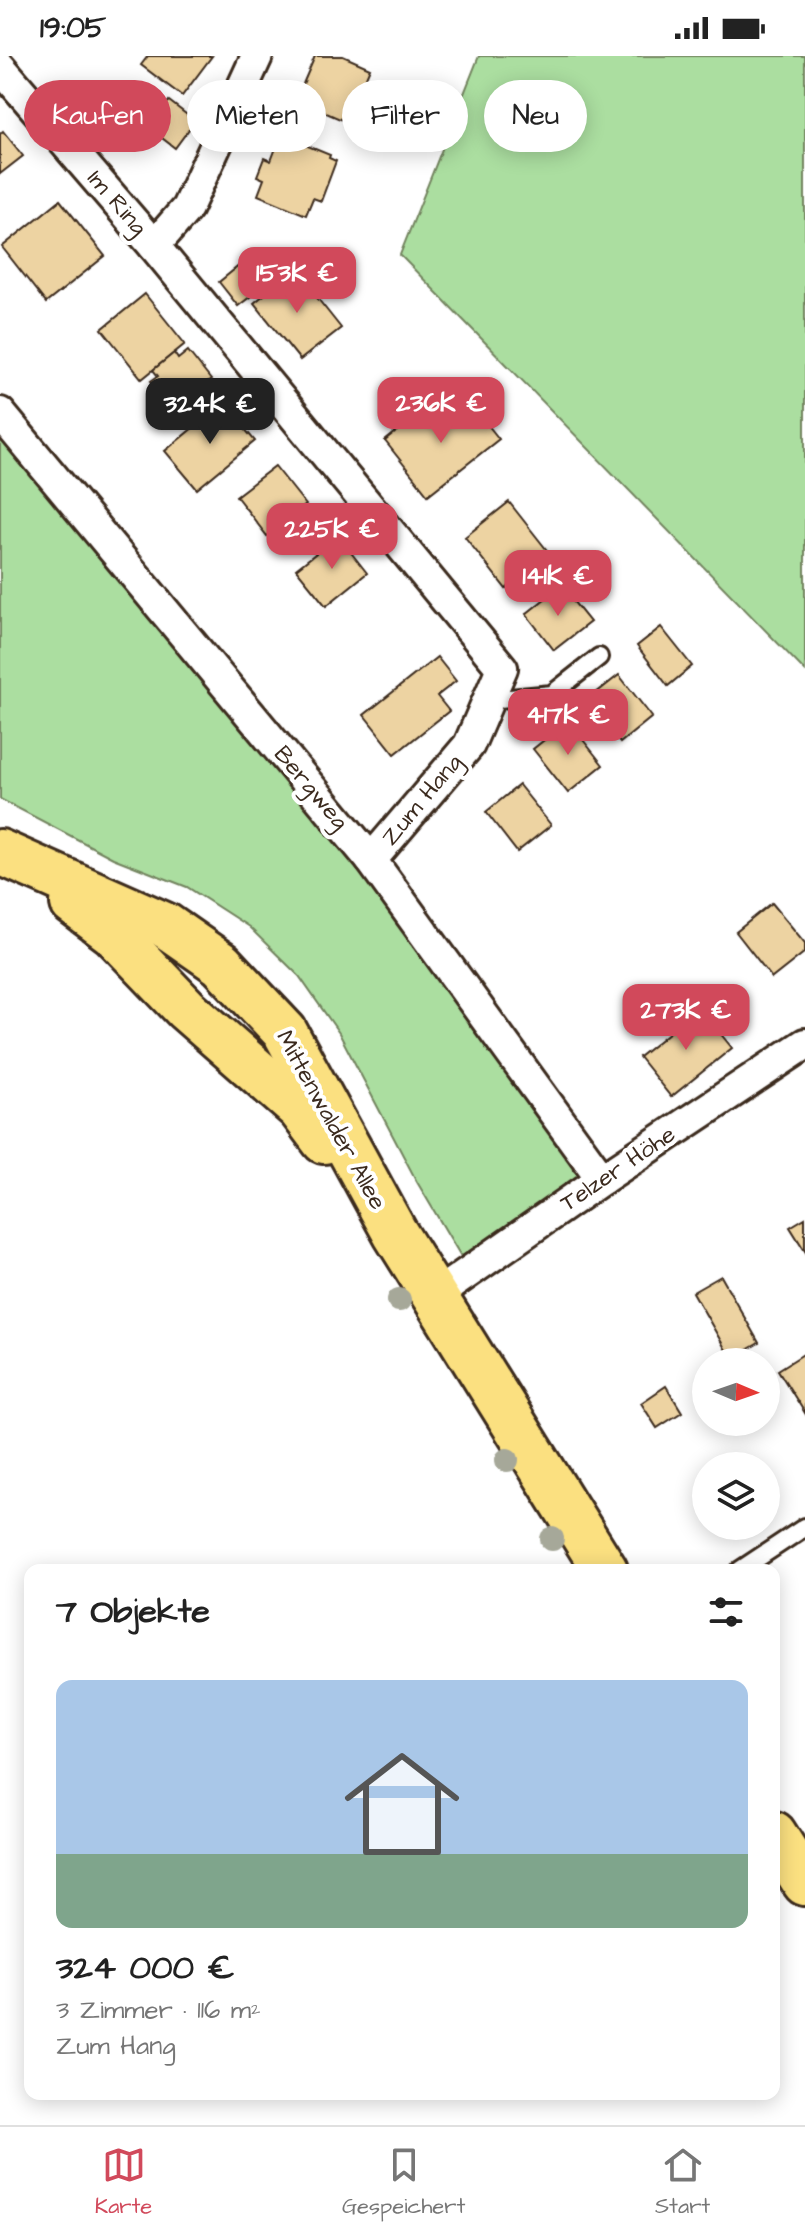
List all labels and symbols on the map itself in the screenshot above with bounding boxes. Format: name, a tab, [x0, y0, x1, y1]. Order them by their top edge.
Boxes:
street label: Im Ring	[78, 163, 155, 244]
pin: 153K €	[232, 247, 362, 315]
pin: 236K €	[376, 377, 506, 445]
pin: 324K €	[145, 378, 275, 446]
pin: 225K €	[267, 503, 397, 571]
pin: 141K €	[493, 550, 623, 618]
pin: 417K €	[503, 689, 633, 757]
street label: Bergweg	[265, 739, 356, 838]
street label: Zum Hang	[373, 747, 471, 854]
pin: 273K €	[621, 984, 751, 1052]
street label: Mittenwalder Allee	[268, 1024, 394, 1216]
street label: Telzer Höhe	[554, 1118, 682, 1220]
north arrow	[692, 1348, 780, 1436]

